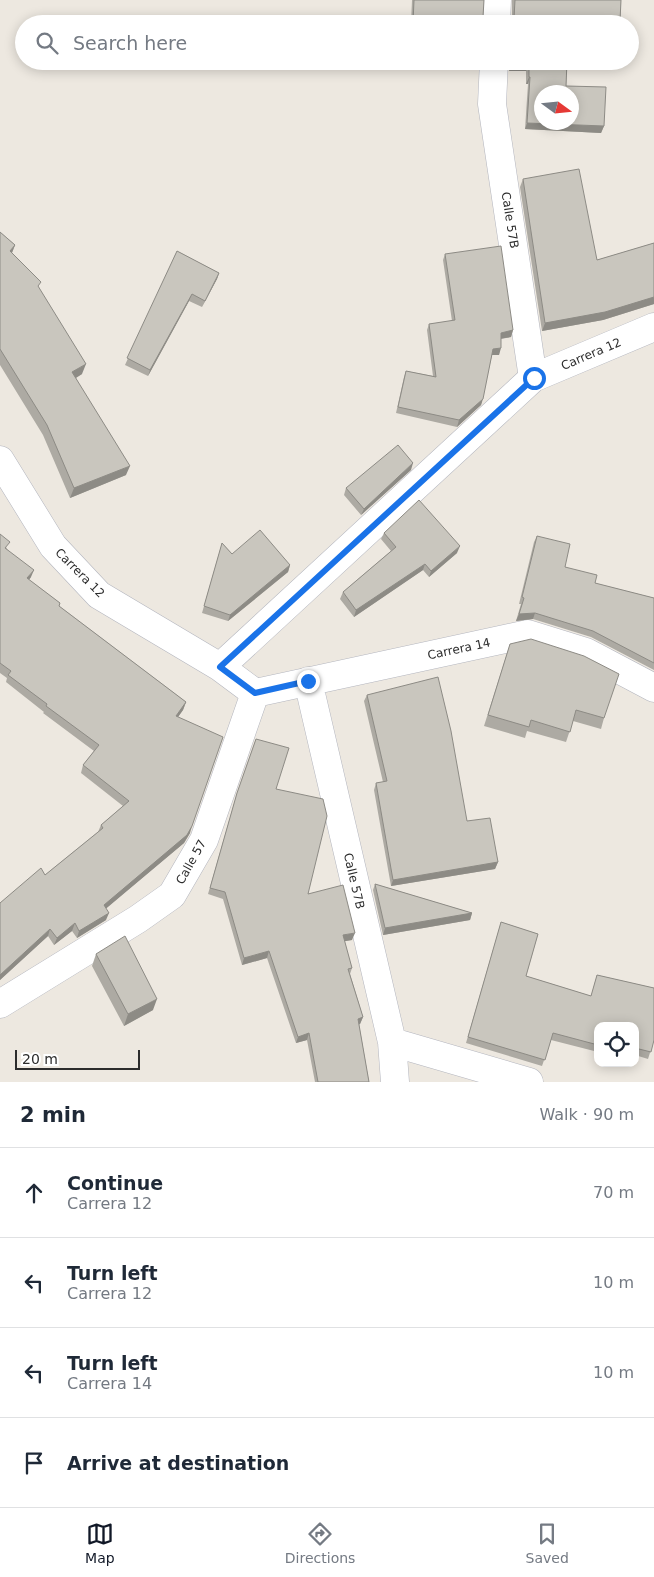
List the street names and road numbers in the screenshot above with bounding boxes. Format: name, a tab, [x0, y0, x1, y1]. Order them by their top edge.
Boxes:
street label: Calle 57B	[499, 191, 521, 249]
street label: Carrera 12	[559, 335, 623, 373]
street label: Carrera 12	[52, 545, 108, 601]
street label: Carrera 14	[426, 636, 492, 662]
street label: Calle 57	[173, 837, 209, 887]
street label: Calle 57B	[341, 852, 367, 910]

